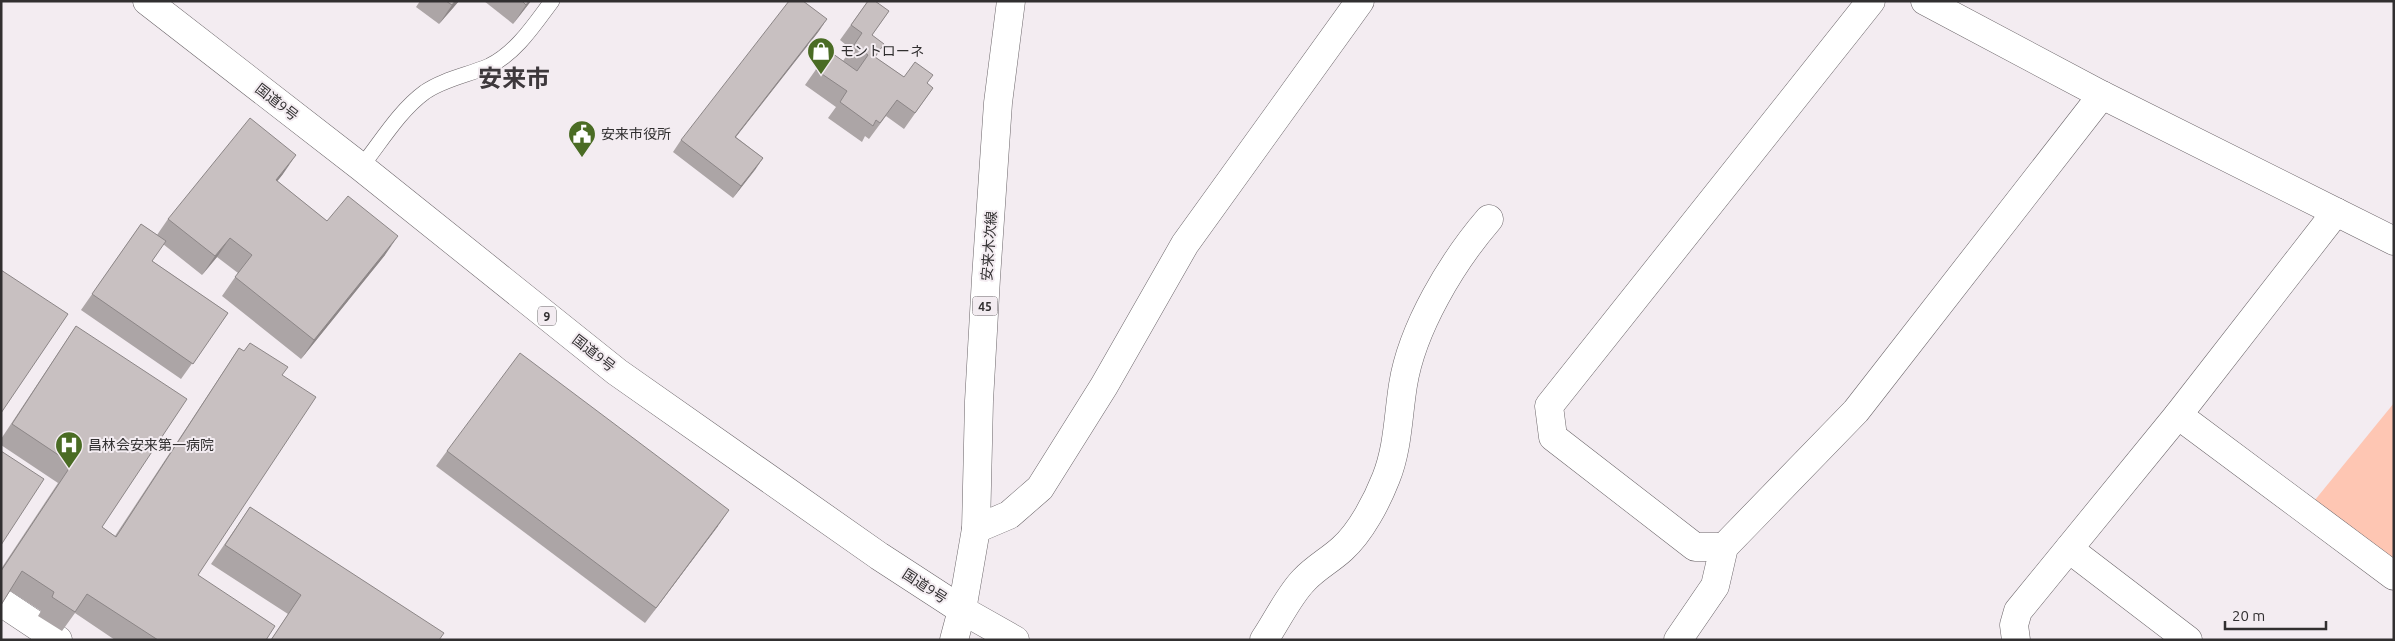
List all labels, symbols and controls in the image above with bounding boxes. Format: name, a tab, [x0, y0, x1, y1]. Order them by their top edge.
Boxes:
shop icon: モントローネ	[806, 36, 836, 75]
place label: モントローネ	[840, 43, 924, 59]
district label: 安来市	[478, 65, 550, 92]
street label: 国道9号	[252, 80, 302, 124]
public building icon: 安来市役所	[567, 119, 597, 158]
place label: 安来市役所	[601, 126, 671, 142]
street label: 安来木次線	[979, 211, 999, 281]
road number: 45	[972, 296, 998, 316]
road number: 9	[538, 306, 556, 326]
street label: 国道9号	[569, 331, 619, 375]
hospital icon: 昌林会安来第一病院	[54, 430, 84, 469]
place label: 昌林会安来第一病院	[88, 437, 214, 453]
street label: 国道9号	[900, 566, 950, 606]
scale bar	[2225, 598, 2326, 630]
text: 20 m	[2232, 607, 2265, 624]

